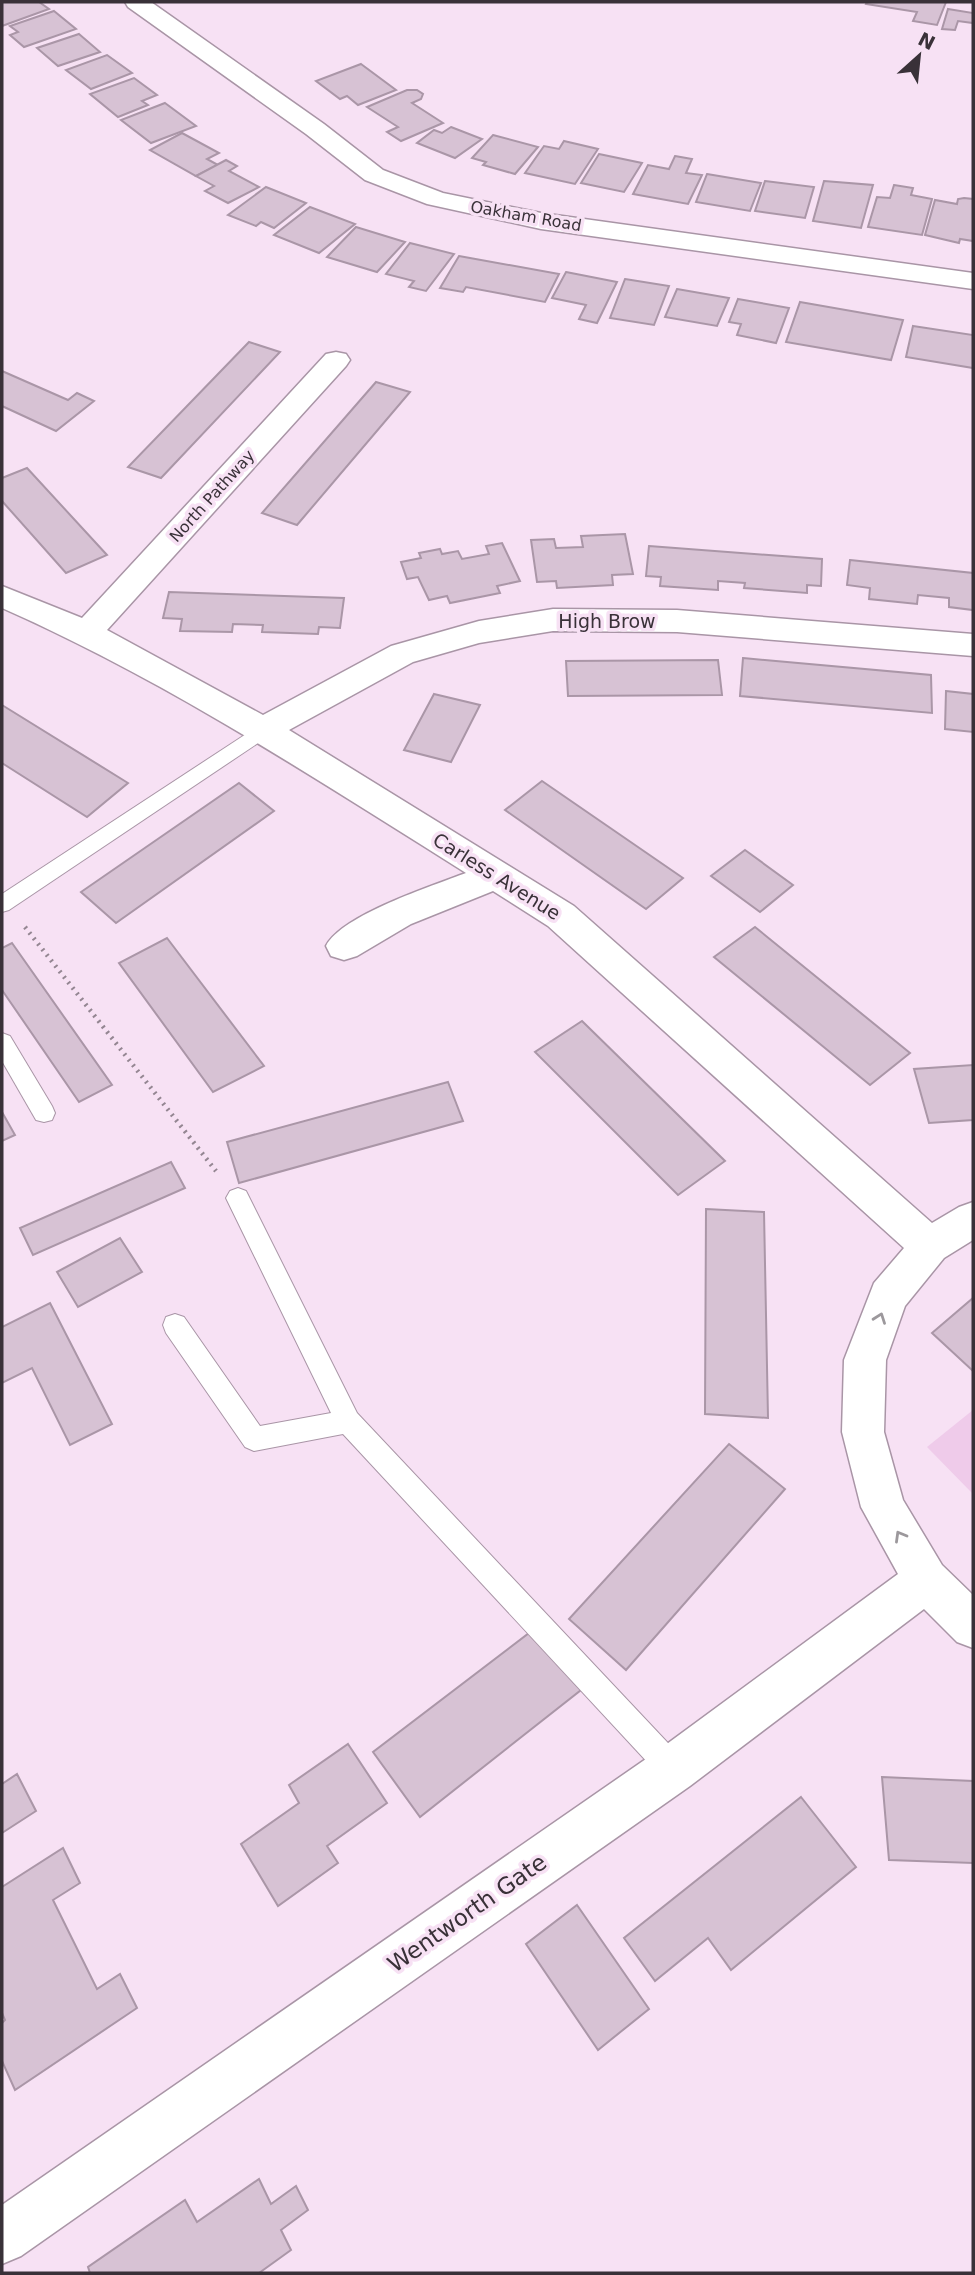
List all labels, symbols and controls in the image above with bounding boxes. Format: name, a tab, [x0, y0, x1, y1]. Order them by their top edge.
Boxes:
north arrow	[884, 21, 954, 91]
text: N	[915, 27, 939, 54]
street label: Oakham Road	[469, 197, 583, 235]
street label: North Pathway	[166, 446, 258, 546]
street label: High Brow	[558, 610, 656, 632]
street label: Carless Avenue	[429, 828, 565, 924]
one-way arrow	[872, 1313, 886, 1325]
one-way arrow	[895, 1530, 908, 1543]
street label: Wentworth Gate	[383, 1849, 551, 1977]

